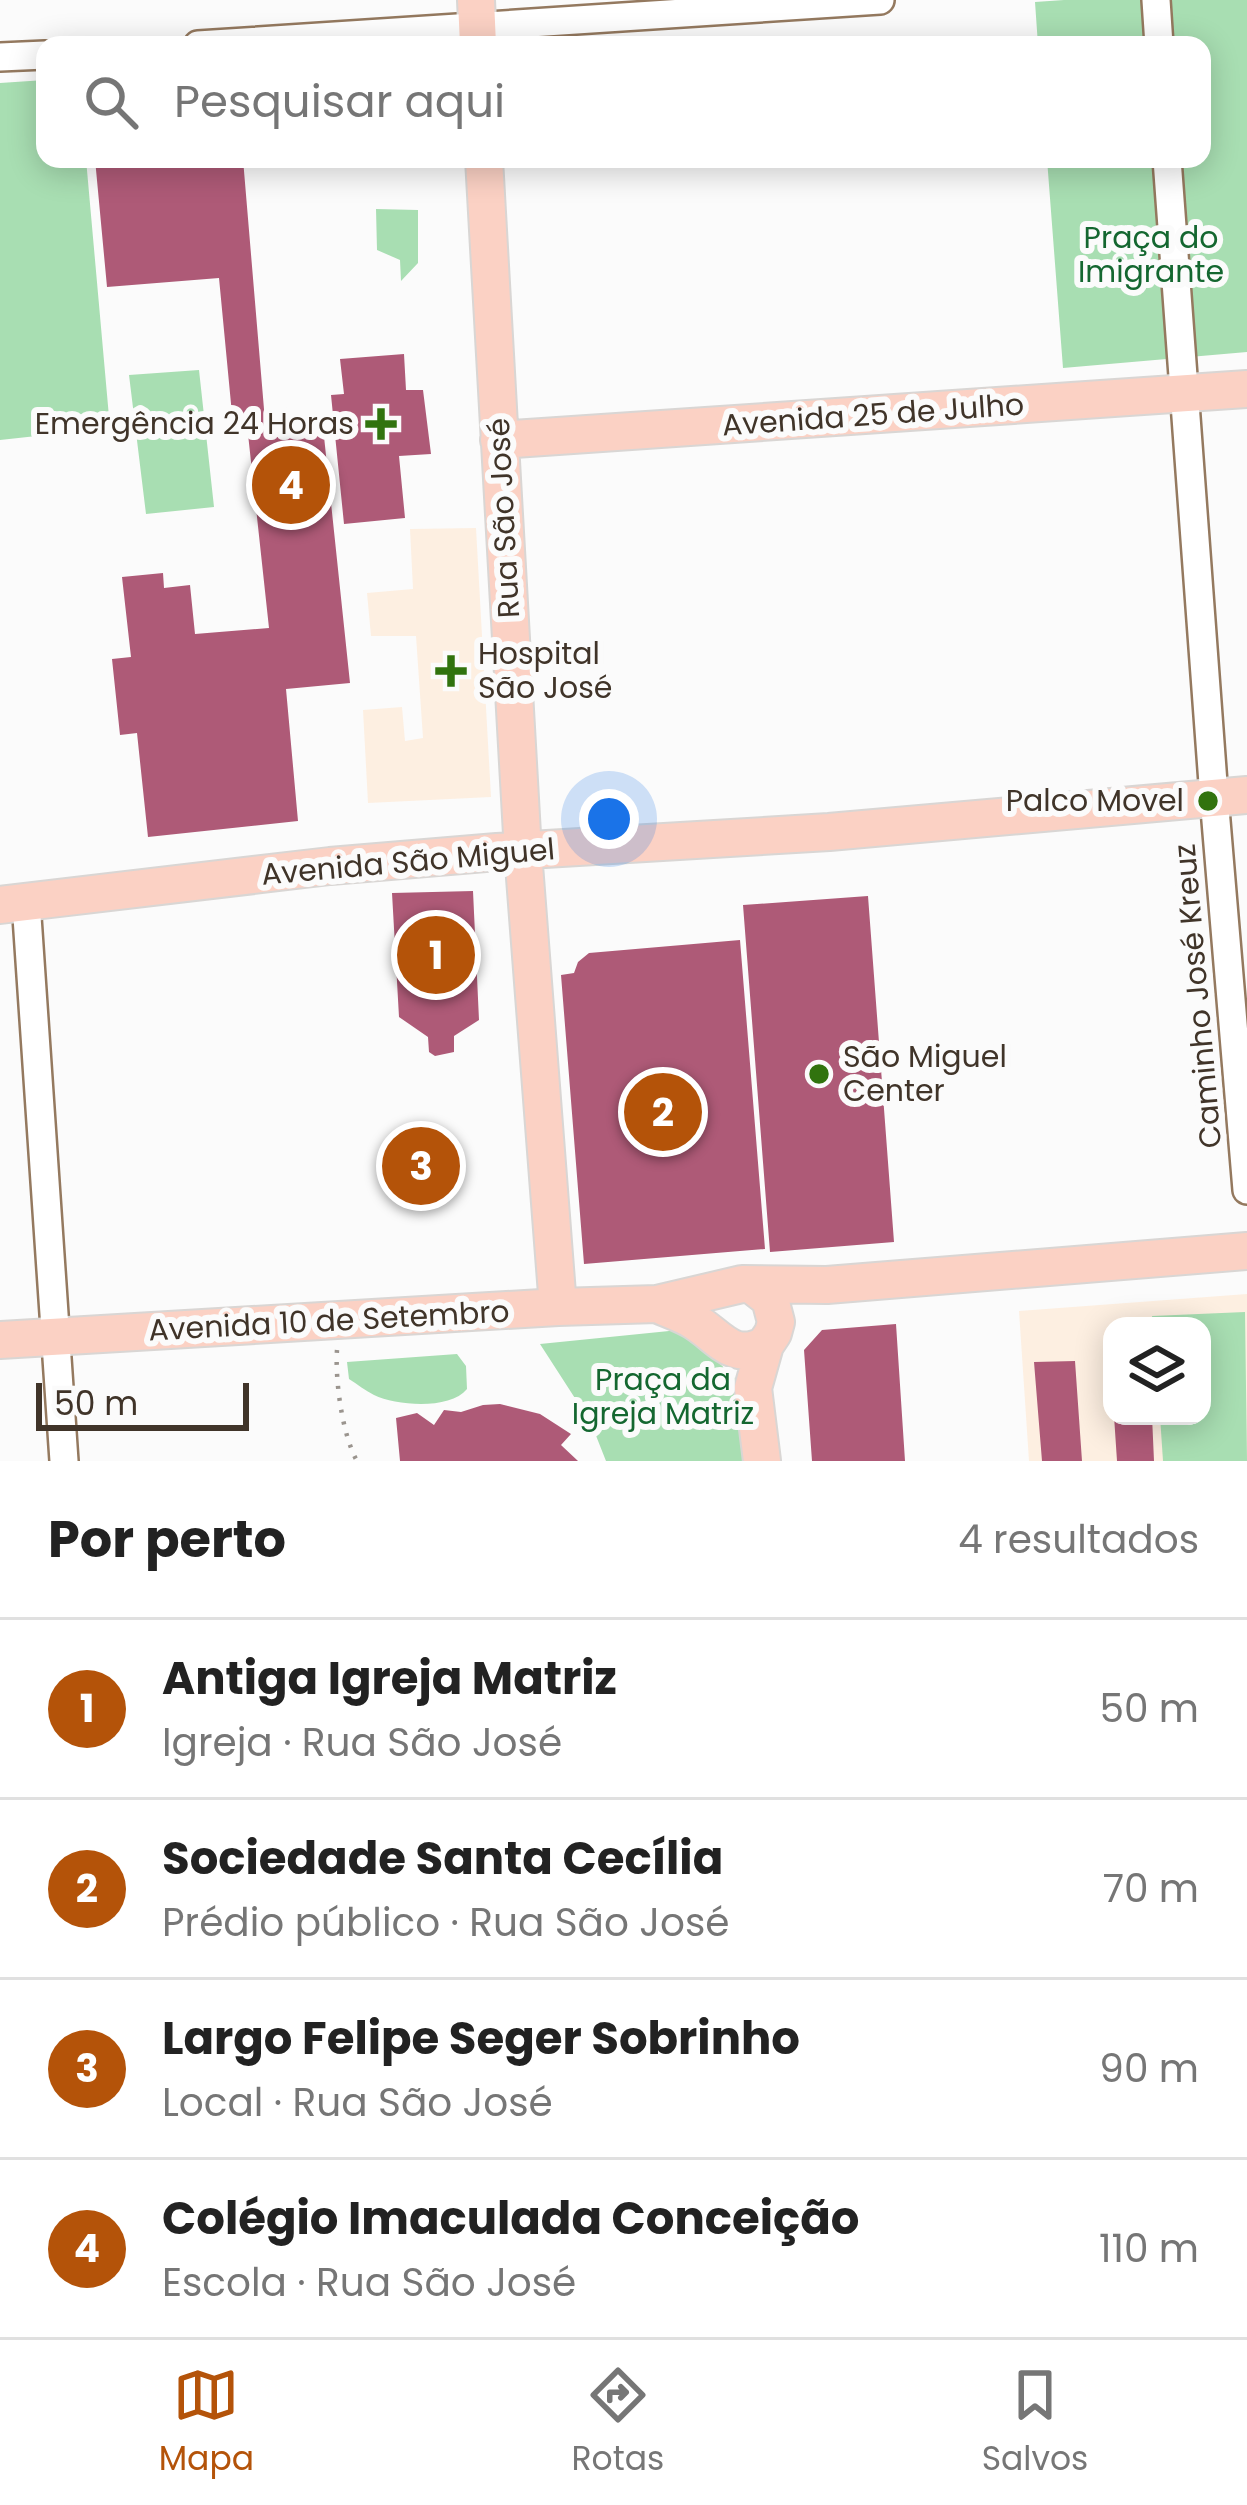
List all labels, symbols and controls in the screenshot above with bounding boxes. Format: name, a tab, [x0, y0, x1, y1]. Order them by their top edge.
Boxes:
search box	[36, 36, 1211, 168]
icon: search	[78, 69, 144, 135]
text: Pesquisar aqui	[174, 70, 505, 133]
park label: Praça do Imigrante	[1078, 216, 1224, 293]
street label: Avenida 25 de Julho	[720, 382, 1025, 447]
place label: Emergência 24 Horas	[35, 402, 354, 445]
marker: Emergência 24 Horas	[365, 408, 397, 440]
street label: Rua São José	[477, 417, 530, 619]
pin: 4	[252, 440, 330, 530]
place label: Hospital São José	[478, 632, 612, 709]
marker: Hospital São José	[435, 655, 467, 687]
place label: Palco Movel	[1006, 779, 1184, 822]
marker: Palco Movel	[1195, 788, 1221, 814]
your location	[579, 789, 639, 849]
street label: Avenida São Miguel	[259, 827, 557, 896]
street label: Caminho José Kreuz	[1163, 842, 1232, 1150]
pin: 1	[397, 910, 475, 1000]
place label: São Miguel Center	[843, 1035, 1007, 1112]
marker: São Miguel Center	[806, 1061, 832, 1087]
pin: 2	[624, 1067, 702, 1157]
pin: 3	[382, 1121, 460, 1211]
street label: Avenida 10 de Setembro	[147, 1290, 511, 1351]
map controls	[1103, 1317, 1211, 1425]
button: layers	[1103, 1317, 1211, 1425]
park label: Praça da Igreja Matriz	[572, 1358, 754, 1435]
scale bar	[36, 1377, 249, 1430]
text: 50 m	[54, 1380, 138, 1427]
text: Por perto	[48, 1503, 286, 1575]
text: 4 resultados	[958, 1512, 1199, 1567]
text: Antiga Igreja Matriz	[162, 1647, 617, 1710]
text: 1	[80, 1681, 94, 1736]
text: 50 m	[1099, 1681, 1199, 1736]
text: Igreja · Rua São José	[162, 1715, 562, 1770]
text: Sociedade Santa Cecília	[162, 1827, 723, 1890]
text: 2	[76, 1861, 98, 1916]
text: 70 m	[1103, 1861, 1199, 1916]
text: Prédio público · Rua São José	[162, 1895, 730, 1950]
text: Largo Felipe Seger Sobrinho	[162, 2007, 800, 2070]
text: 3	[75, 2041, 99, 2096]
text: 90 m	[1099, 2041, 1199, 2096]
text: Local · Rua São José	[162, 2075, 553, 2130]
text: Colégio Imaculada Conceição	[162, 2187, 859, 2250]
text: 4	[74, 2221, 100, 2276]
text: 110 m	[1099, 2221, 1199, 2276]
text: Escola · Rua São José	[162, 2255, 576, 2310]
tab: Mapa	[159, 2362, 254, 2484]
tab: Rotas	[571, 2362, 664, 2484]
tab: Salvos	[982, 2362, 1088, 2484]

